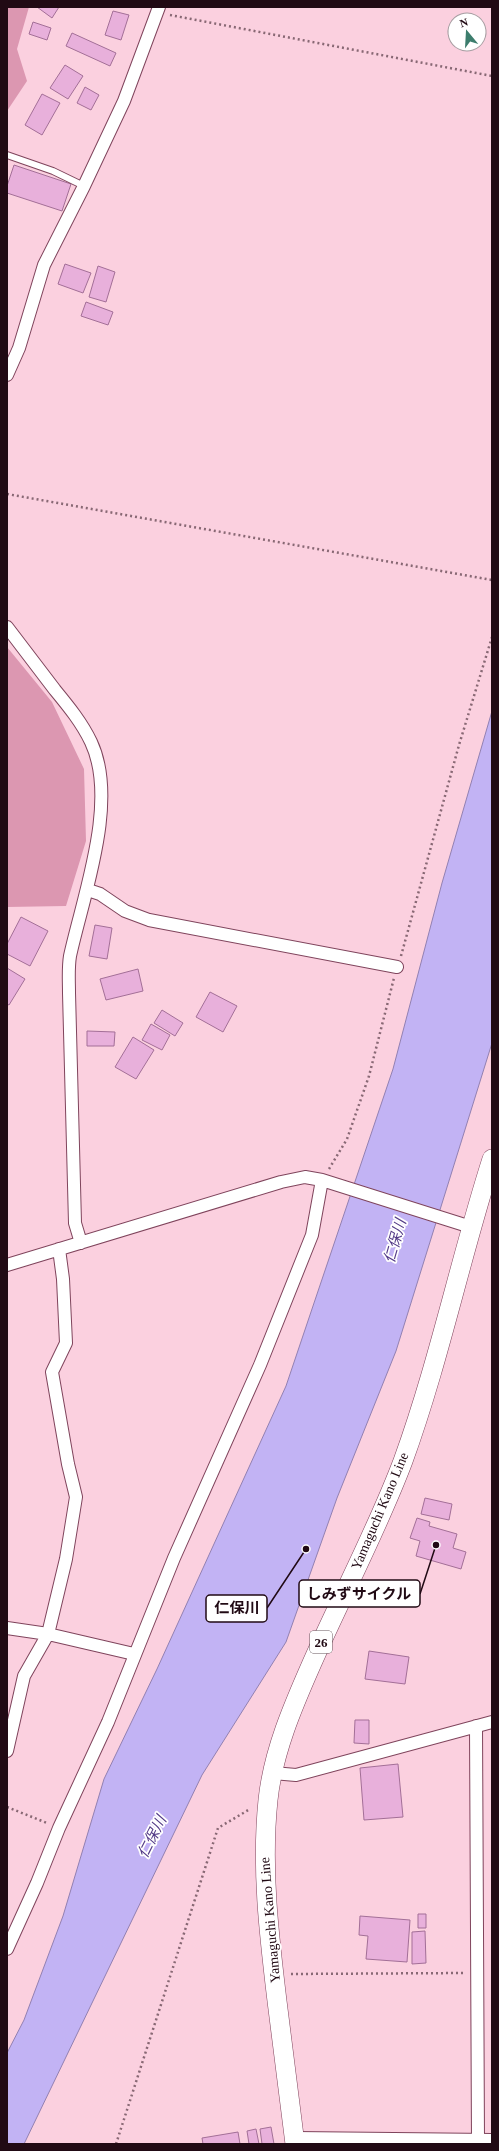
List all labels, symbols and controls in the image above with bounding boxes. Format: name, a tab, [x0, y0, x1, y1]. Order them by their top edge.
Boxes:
north arrow	[447, 12, 487, 52]
text: N	[458, 16, 470, 29]
water label: 仁保川	[381, 1215, 409, 1265]
street label: Yamaguchi Kano Line	[348, 1450, 412, 1572]
callout: しみずサイクル	[299, 1580, 420, 1607]
text: しみずサイクル	[307, 1586, 411, 1602]
callout: 仁保川	[206, 1595, 267, 1622]
text: 仁保川	[214, 1600, 260, 1616]
road number: 26	[310, 1631, 332, 1653]
water label: 仁保川	[135, 1812, 170, 1861]
street label: Yamaguchi Kano Line	[257, 1857, 283, 1983]

